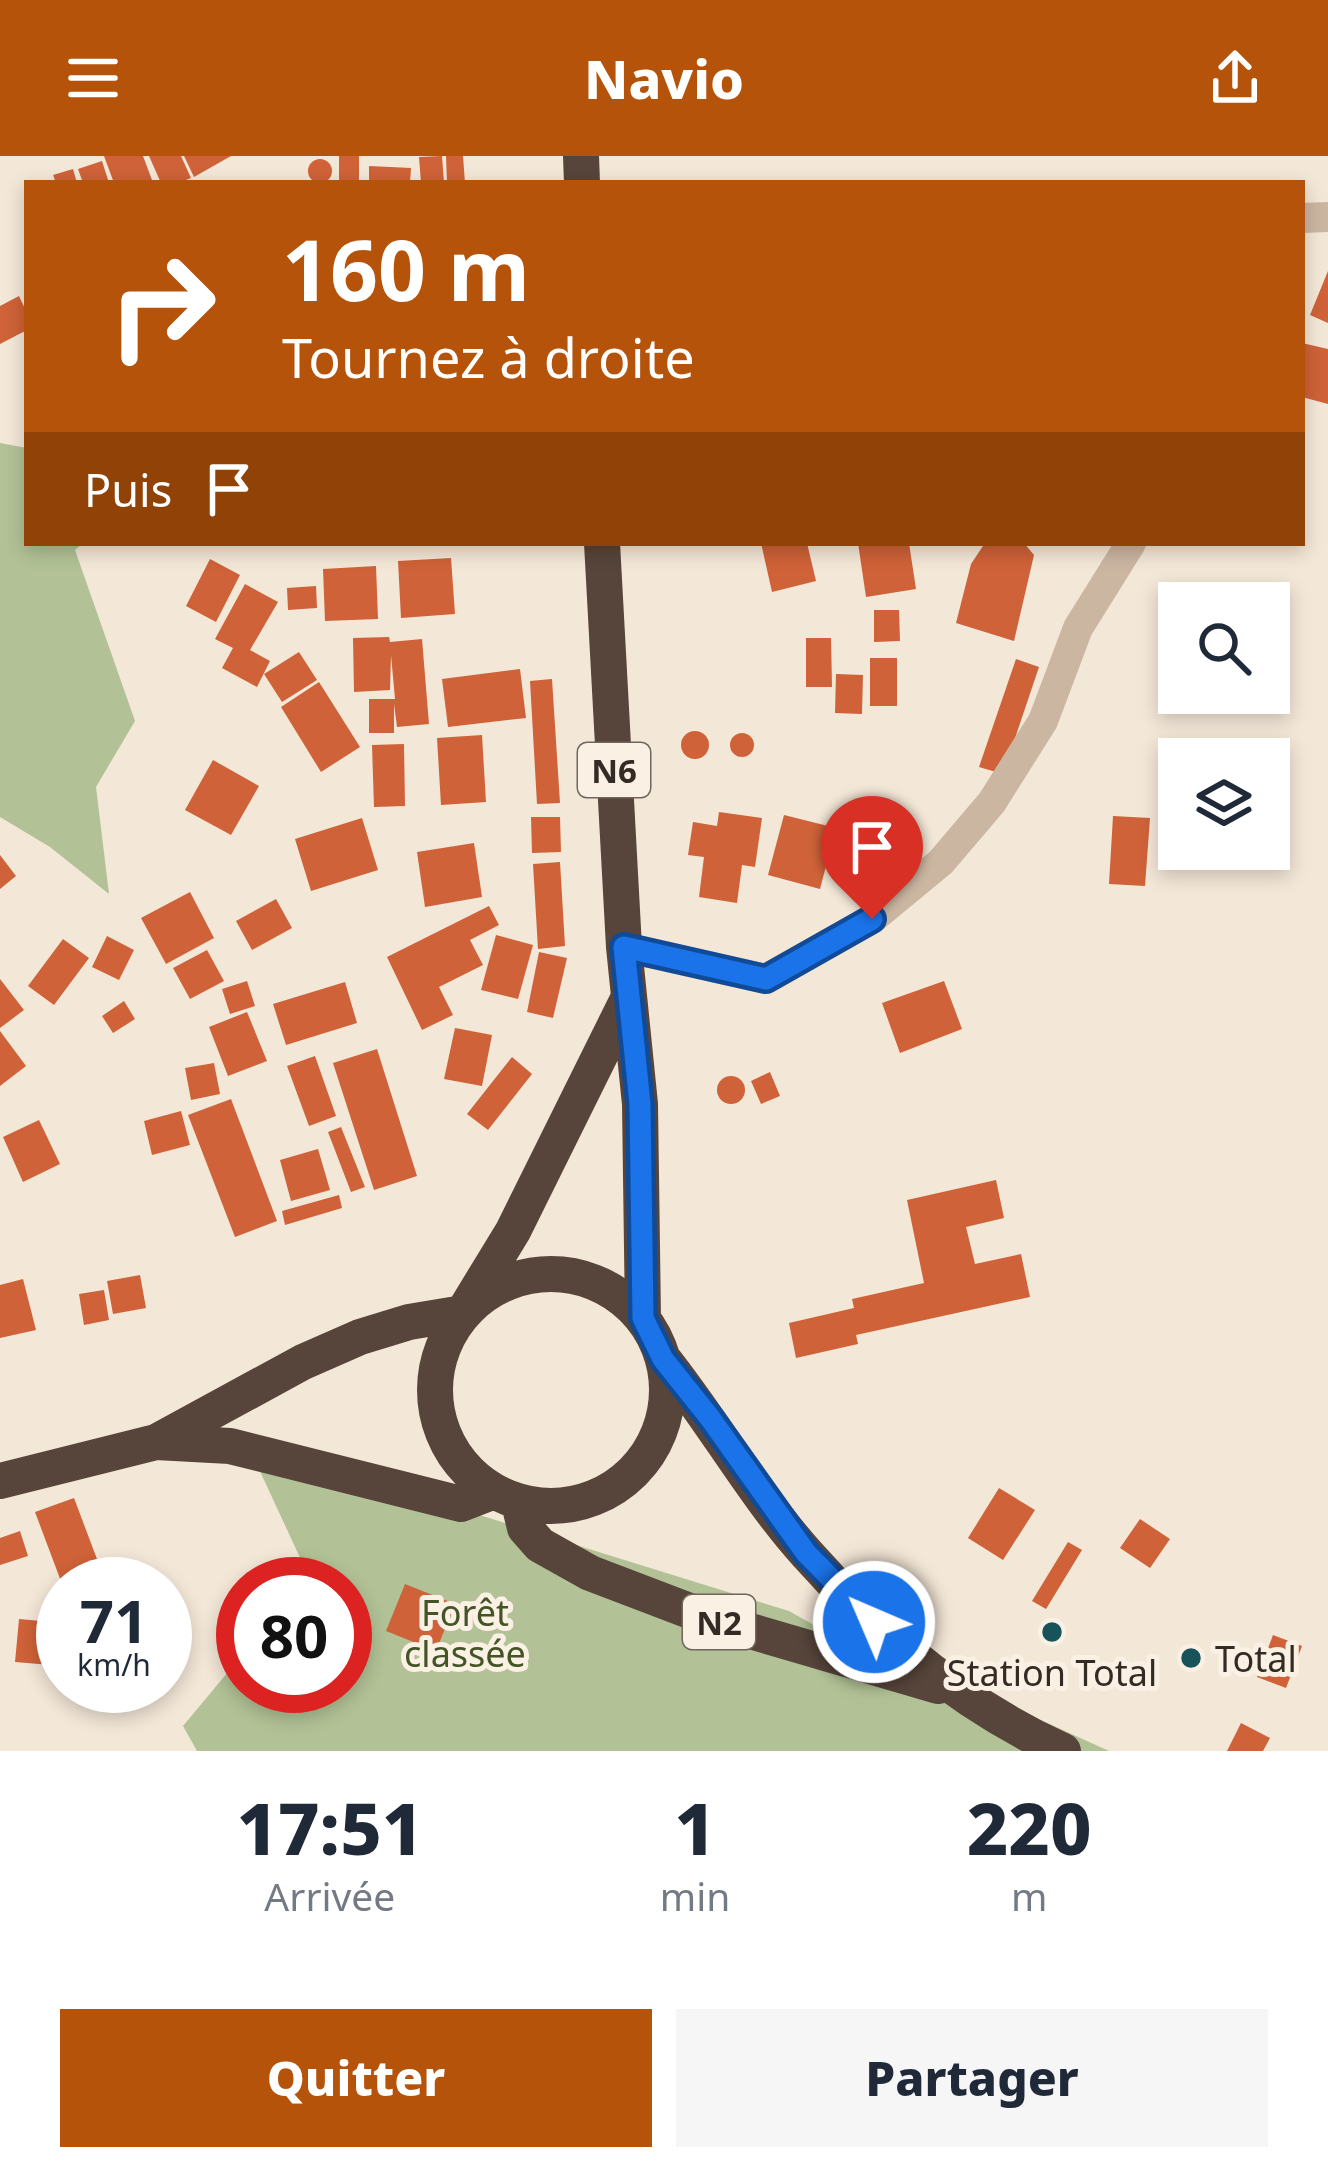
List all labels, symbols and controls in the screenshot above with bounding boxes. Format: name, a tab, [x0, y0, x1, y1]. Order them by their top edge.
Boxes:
text: Navio	[584, 41, 744, 115]
icon: menu	[60, 45, 126, 111]
icon: share	[1202, 45, 1268, 111]
text: 160 m	[282, 211, 530, 326]
icon: right	[84, 228, 240, 384]
text: Tournez à droite	[282, 320, 695, 394]
icon: arrive	[196, 456, 262, 522]
text: Puis	[84, 459, 172, 520]
map controls	[1158, 582, 1290, 870]
button: search	[1158, 582, 1290, 714]
button: layers	[1158, 738, 1290, 870]
road number: N6	[578, 743, 650, 797]
pin	[821, 796, 923, 919]
icon: arrive	[839, 814, 905, 880]
speed limit sign: 80	[216, 1557, 372, 1713]
position arrow	[811, 1559, 937, 1685]
text: 71	[80, 1579, 148, 1661]
park label: Forêt classée	[404, 1588, 526, 1678]
road number: N2	[683, 1595, 755, 1649]
marker: Station Total	[1039, 1619, 1065, 1645]
place label: Total	[1215, 1634, 1297, 1683]
text: km/h	[77, 1644, 151, 1685]
marker: Total	[1178, 1645, 1204, 1671]
place label: Station Total	[947, 1648, 1157, 1697]
text: 17:51	[236, 1778, 423, 1876]
text: 1	[674, 1778, 716, 1876]
text: 220	[967, 1778, 1092, 1876]
text: Arrivée	[264, 1869, 395, 1922]
text: min	[660, 1869, 730, 1922]
text: m	[1011, 1869, 1047, 1922]
button: Quitter	[60, 2009, 652, 2147]
button: Partager	[676, 2009, 1268, 2147]

